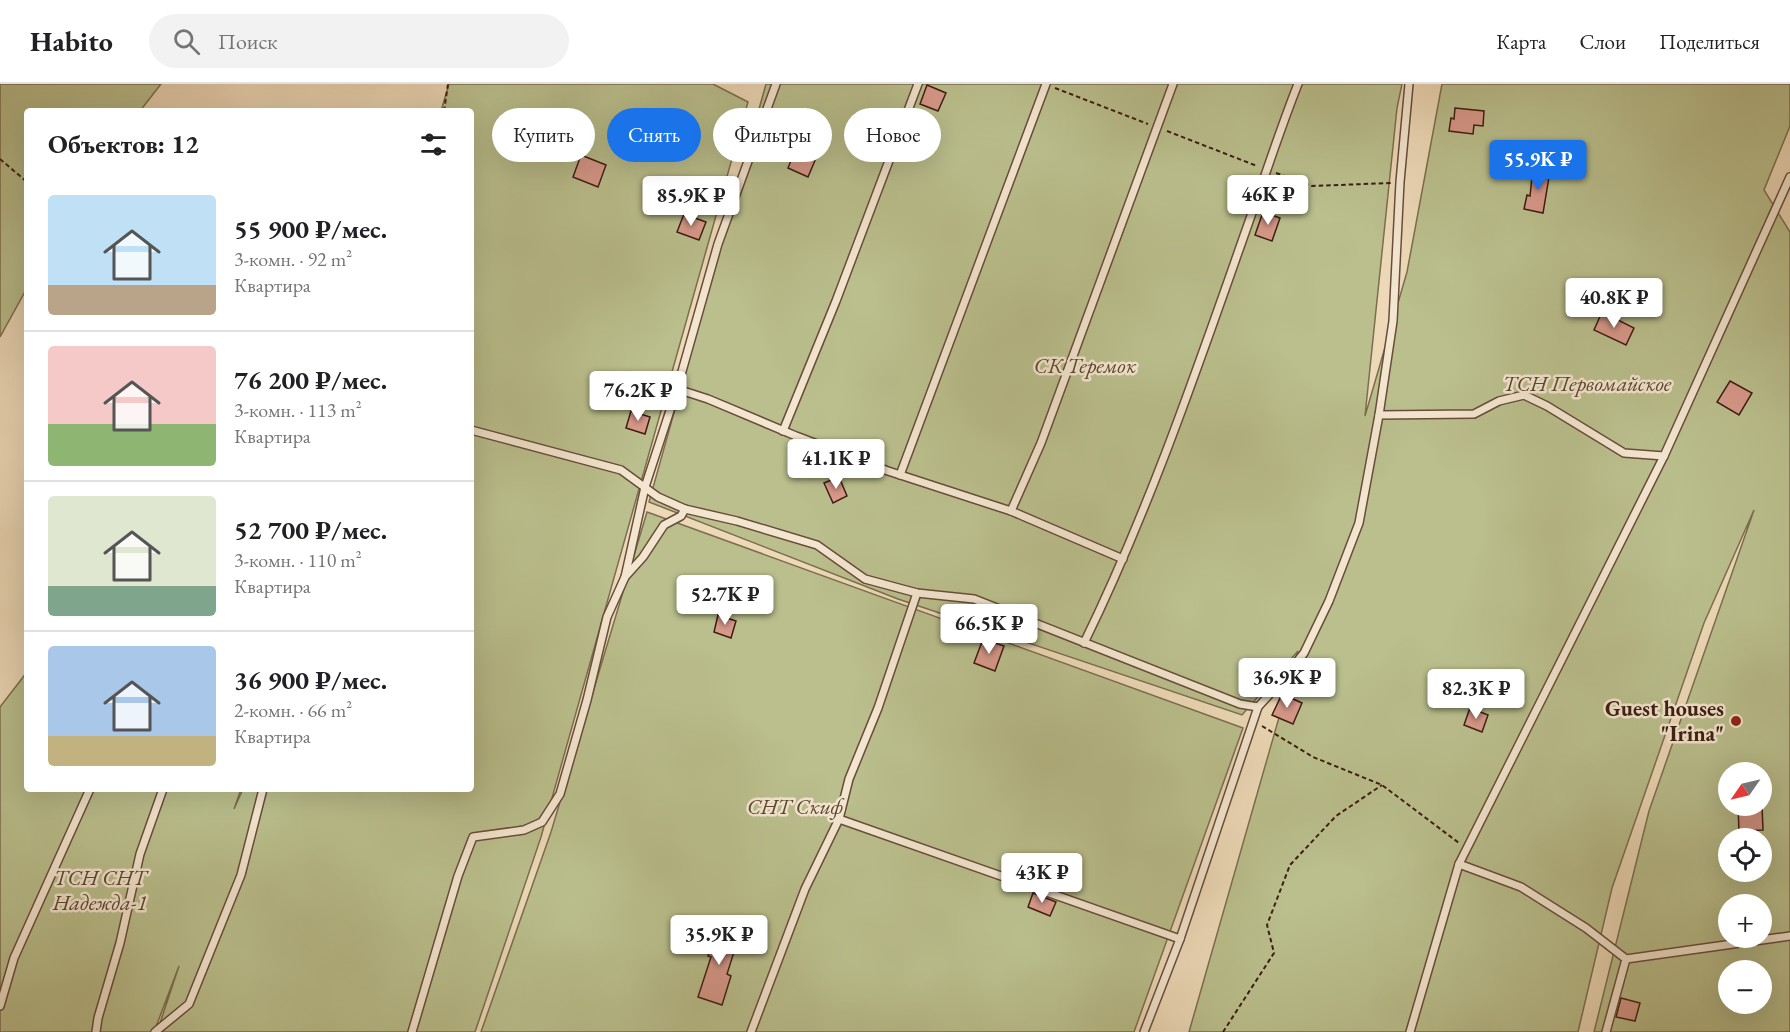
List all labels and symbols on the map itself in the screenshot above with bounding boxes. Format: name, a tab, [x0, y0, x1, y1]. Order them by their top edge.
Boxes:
pin: 55.9K ₽	[1483, 140, 1593, 191]
pin: 46K ₽	[1226, 175, 1310, 226]
pin: 85.9K ₽	[636, 176, 746, 227]
pin: 40.8K ₽	[1559, 278, 1669, 329]
park label: СК Теремок	[1034, 351, 1137, 380]
park label: ТСН Первомайское	[1503, 369, 1672, 398]
pin: 76.2K ₽	[583, 371, 693, 422]
pin: 41.1K ₽	[781, 439, 891, 490]
pin: 52.7K ₽	[670, 575, 780, 626]
pin: 66.5K ₽	[934, 604, 1044, 655]
pin: 36.9K ₽	[1232, 658, 1342, 709]
pin: 82.3K ₽	[1421, 669, 1531, 720]
place label: Guest houses "Irina"	[1605, 694, 1724, 748]
marker: Guest houses "Irina"	[1729, 714, 1743, 728]
north arrow	[1718, 762, 1772, 816]
park label: СНТ Скиф	[747, 792, 846, 821]
pin: 43K ₽	[1000, 853, 1084, 904]
park label: ТСН СНТ Надежда-1	[52, 863, 150, 917]
pin: 35.9K ₽	[664, 915, 774, 966]

